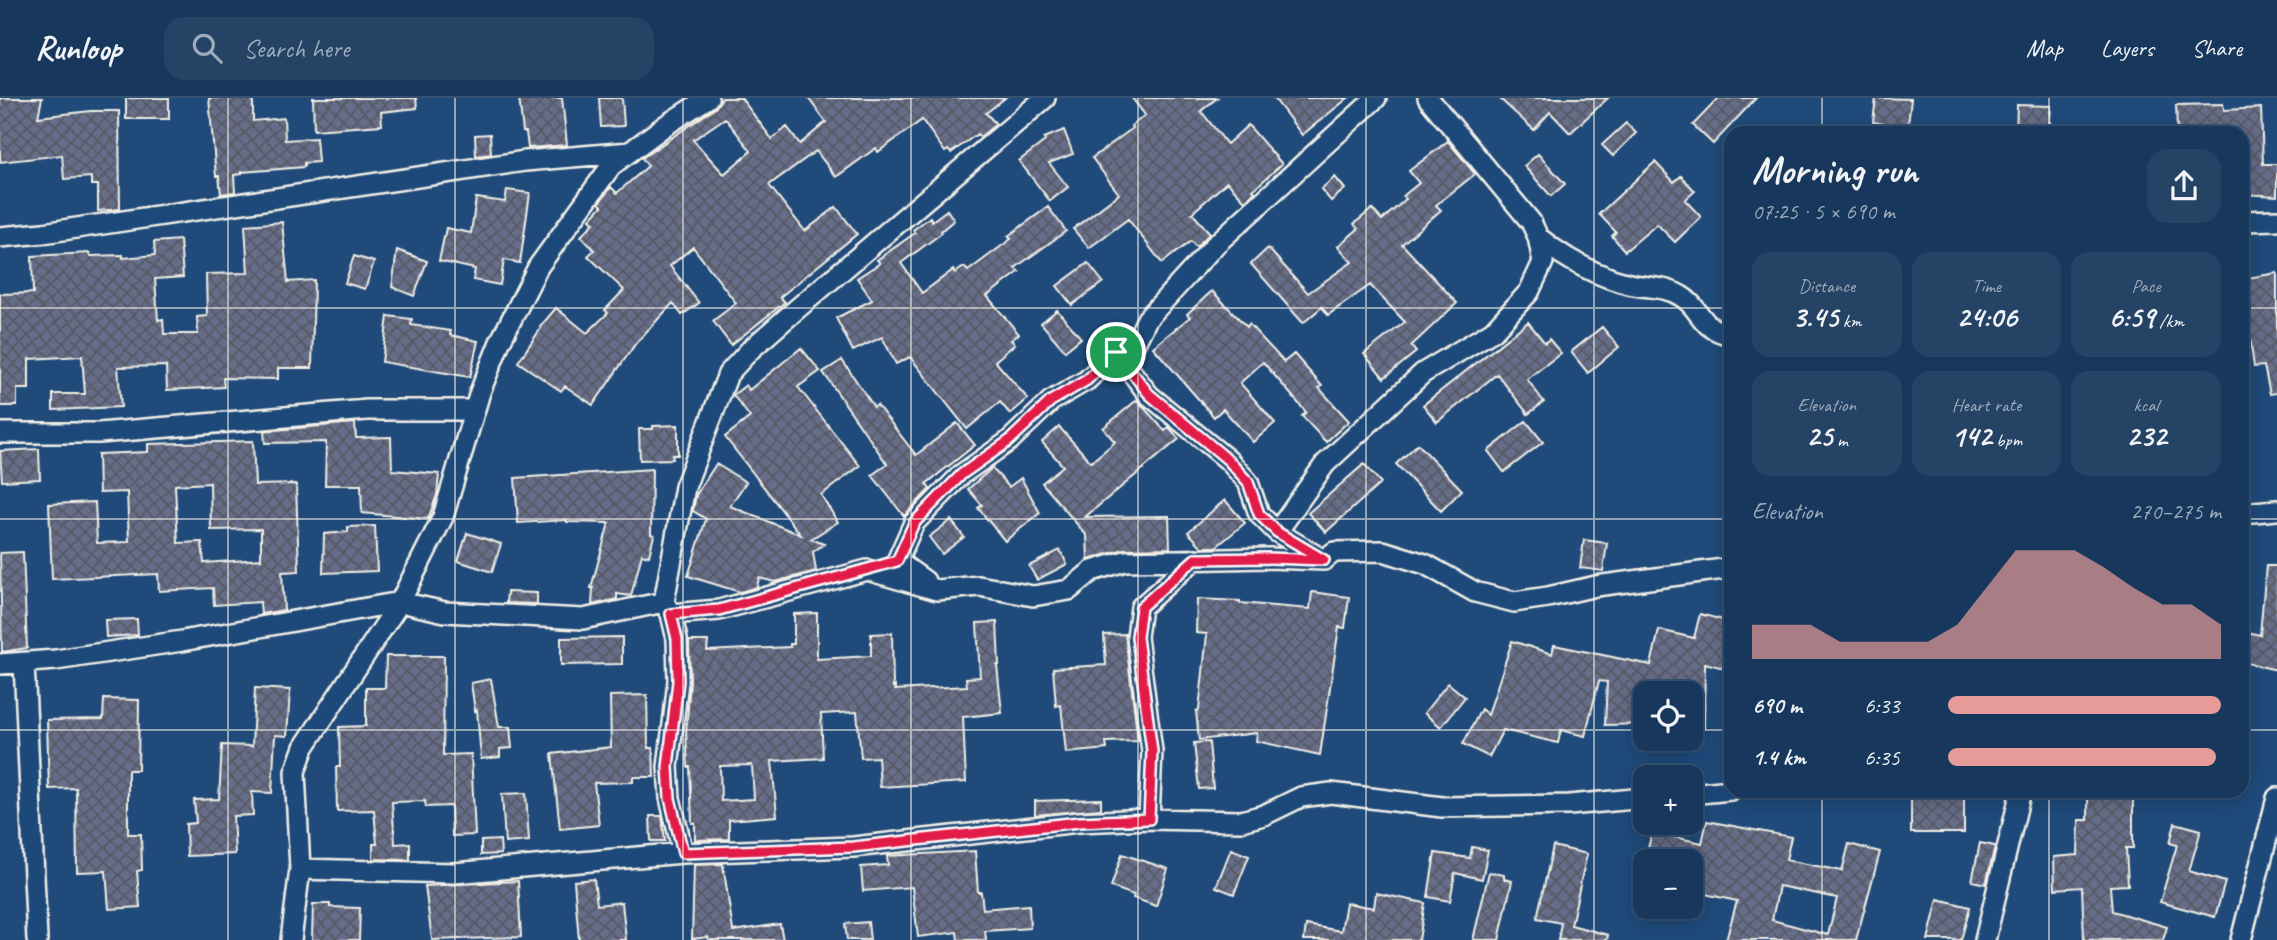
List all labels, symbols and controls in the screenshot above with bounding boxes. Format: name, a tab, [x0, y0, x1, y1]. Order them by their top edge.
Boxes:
search box	[164, 17, 654, 80]
text: Runloop	[35, 27, 122, 69]
icon: search	[188, 29, 226, 67]
text: Search here	[244, 32, 349, 65]
text: Map	[2026, 33, 2063, 63]
text: Layers	[2101, 33, 2154, 63]
text: Share	[2192, 33, 2242, 63]
text: Morning run	[1752, 147, 1918, 194]
button: share	[2147, 149, 2221, 223]
text: 07:25 · 5 × 690 m	[1752, 197, 1895, 226]
text: Distance	[1798, 274, 1855, 298]
text: Time	[1972, 274, 2001, 298]
text: Pace	[2132, 274, 2161, 298]
text: 3.45	[1792, 298, 1838, 336]
text: 24:06	[1956, 298, 2017, 336]
text: 6:59	[2108, 298, 2155, 336]
text: km	[1838, 309, 1861, 333]
text: /km	[2155, 309, 2184, 333]
pin	[1086, 322, 1146, 382]
icon: arrive	[1097, 333, 1135, 371]
text: Elevation	[1798, 393, 1856, 417]
text: Heart rate	[1952, 393, 2021, 417]
text: kcal	[2134, 393, 2159, 417]
text: 25	[1806, 417, 1832, 455]
text: 142	[1951, 417, 1991, 455]
text: 232	[2126, 417, 2166, 455]
text: m	[1832, 428, 1848, 452]
text: bpm	[1991, 428, 2022, 452]
text: Elevation	[1752, 497, 1823, 526]
text: 270–275 m	[2130, 497, 2221, 526]
map controls	[1633, 681, 1703, 919]
button: locate	[1633, 681, 1703, 751]
text: 690 m	[1752, 691, 1802, 720]
text: 6:33	[1864, 691, 1900, 720]
text: 1.4 km	[1752, 743, 1806, 772]
text: 6:35	[1864, 743, 1900, 772]
button: +	[1633, 765, 1703, 835]
button: −	[1633, 849, 1703, 919]

